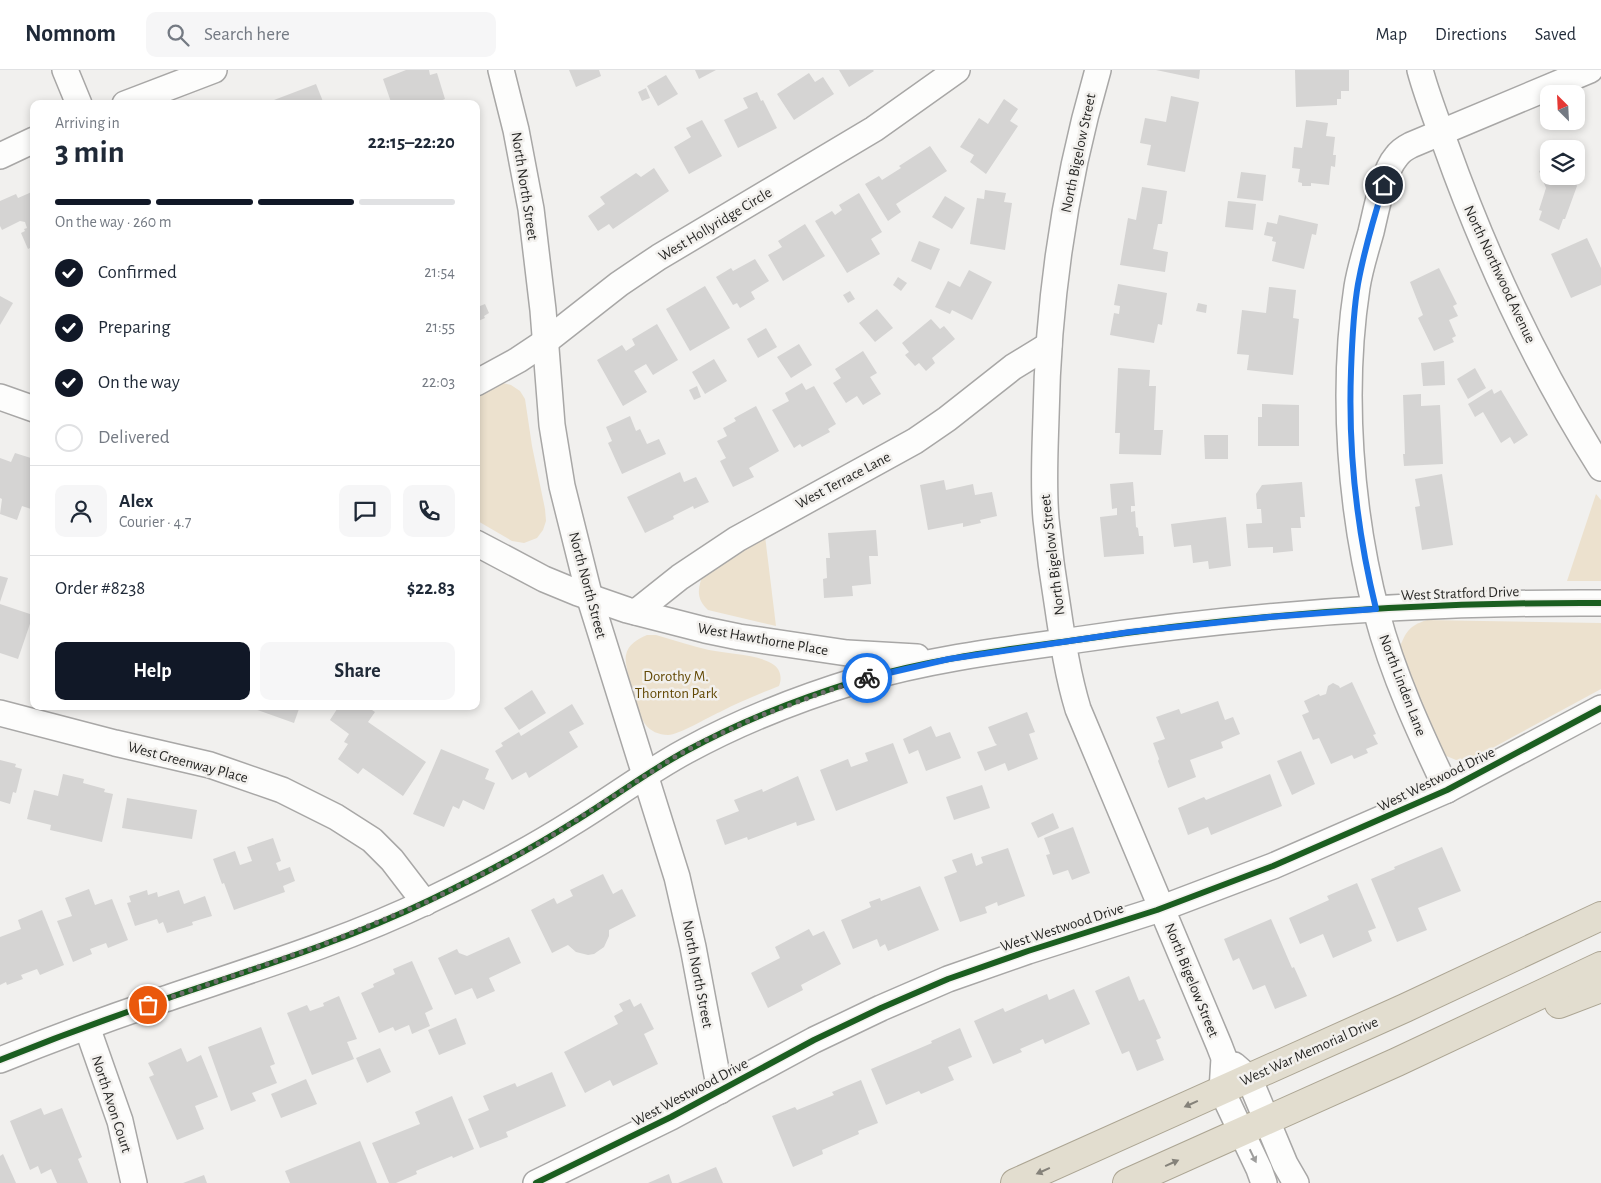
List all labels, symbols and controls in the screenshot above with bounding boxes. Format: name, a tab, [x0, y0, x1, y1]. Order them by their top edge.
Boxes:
search box	[146, 12, 496, 57]
icon: search	[164, 21, 192, 49]
text: Nomnom	[25, 22, 116, 46]
text: Search here	[204, 25, 290, 44]
text: Map	[1376, 26, 1407, 44]
text: Directions	[1435, 26, 1507, 44]
text: Saved	[1535, 26, 1576, 44]
north arrow	[1540, 85, 1585, 130]
map controls	[1540, 85, 1585, 185]
street label: North Bigelow Street	[1058, 92, 1099, 214]
text: Arriving in	[55, 115, 120, 131]
street label: North North Street	[509, 131, 541, 242]
text: 22:15–22:20	[368, 133, 455, 152]
text: 3 min	[55, 136, 125, 168]
button: layers	[1540, 140, 1585, 185]
pin	[1363, 164, 1405, 206]
icon: home	[1370, 171, 1398, 199]
street label: West Hollyridge Circle	[656, 185, 775, 264]
street label: North Northwood Avenue	[1461, 203, 1538, 345]
text: On the way · 260 m	[55, 214, 172, 230]
icon: check	[55, 259, 83, 287]
text: Confirmed	[98, 263, 177, 282]
text: 21:54	[424, 264, 455, 280]
icon: check	[55, 314, 83, 342]
text: Preparing	[98, 318, 171, 337]
text: 21:55	[425, 319, 455, 335]
icon: check	[55, 369, 83, 397]
text: On the way	[98, 373, 180, 392]
text: 22:03	[422, 374, 455, 390]
text: Delivered	[98, 428, 170, 447]
street label: West Terrace Lane	[793, 449, 893, 512]
button: person	[55, 485, 107, 537]
button: chat	[339, 485, 391, 537]
button: phone	[403, 485, 455, 537]
text: Alex	[119, 492, 153, 511]
street label: North Bigelow Street	[1038, 493, 1067, 616]
text: Courier · 4.7	[119, 514, 191, 530]
street label: North North Street	[566, 530, 609, 640]
text: Order #8238	[55, 579, 145, 598]
text: $22.83	[407, 579, 455, 598]
street label: West Stratford Drive	[1401, 584, 1520, 603]
street label: West Hawthorne Place	[697, 621, 829, 658]
street label: North Linden Lane	[1376, 632, 1429, 738]
button: Help	[55, 642, 250, 700]
button: Share	[260, 642, 455, 700]
courier	[842, 653, 892, 703]
icon: bike	[853, 664, 881, 692]
park label: Dorothy M. Thornton Park	[635, 669, 718, 701]
street label: West Greenway Place	[126, 739, 250, 786]
street label: West Westwood Drive	[1375, 745, 1497, 814]
street label: West Westwood Drive	[999, 900, 1126, 954]
street label: North North Street	[680, 919, 715, 1029]
street label: North Bigelow Street	[1162, 921, 1221, 1040]
pin	[127, 984, 169, 1026]
icon: bag	[134, 991, 162, 1019]
street label: West War Memorial Drive	[1238, 1014, 1381, 1089]
street label: North Avon Court	[89, 1054, 134, 1155]
street label: West Westwood Drive	[630, 1056, 751, 1129]
one-way arrow	[1184, 1101, 1198, 1109]
one-way arrow	[1249, 1149, 1257, 1163]
one-way arrow	[1165, 1159, 1179, 1167]
one-way arrow	[1036, 1167, 1050, 1175]

